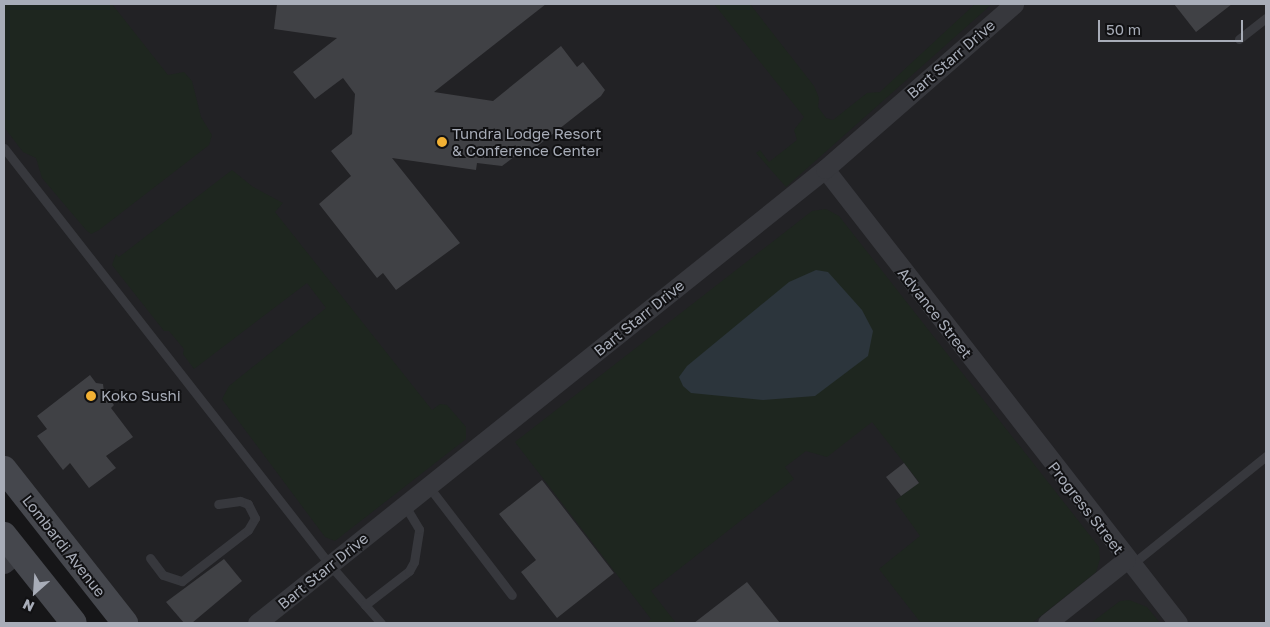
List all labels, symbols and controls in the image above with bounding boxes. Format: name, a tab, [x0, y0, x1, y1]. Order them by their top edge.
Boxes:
scale bar	[1100, 10, 1245, 42]
street label: Bart Starr Drive	[903, 16, 999, 102]
text: 50 m	[1106, 20, 1141, 38]
place label: Tundra Lodge Resort & Conference Center	[452, 124, 602, 159]
marker: Tundra Lodge Resort & Conference Center	[436, 136, 448, 148]
street label: Advance Street	[894, 264, 976, 362]
street label: Bart Starr Drive	[590, 276, 688, 360]
place label: Koko Sushi	[101, 387, 181, 405]
marker: Koko Sushi	[85, 390, 97, 402]
street label: Progress Street	[1044, 458, 1128, 558]
street label: Lombardi Avenue	[19, 492, 109, 600]
street label: Bart Starr Drive	[274, 529, 372, 613]
north arrow	[10, 567, 60, 617]
text: N	[20, 596, 37, 616]

